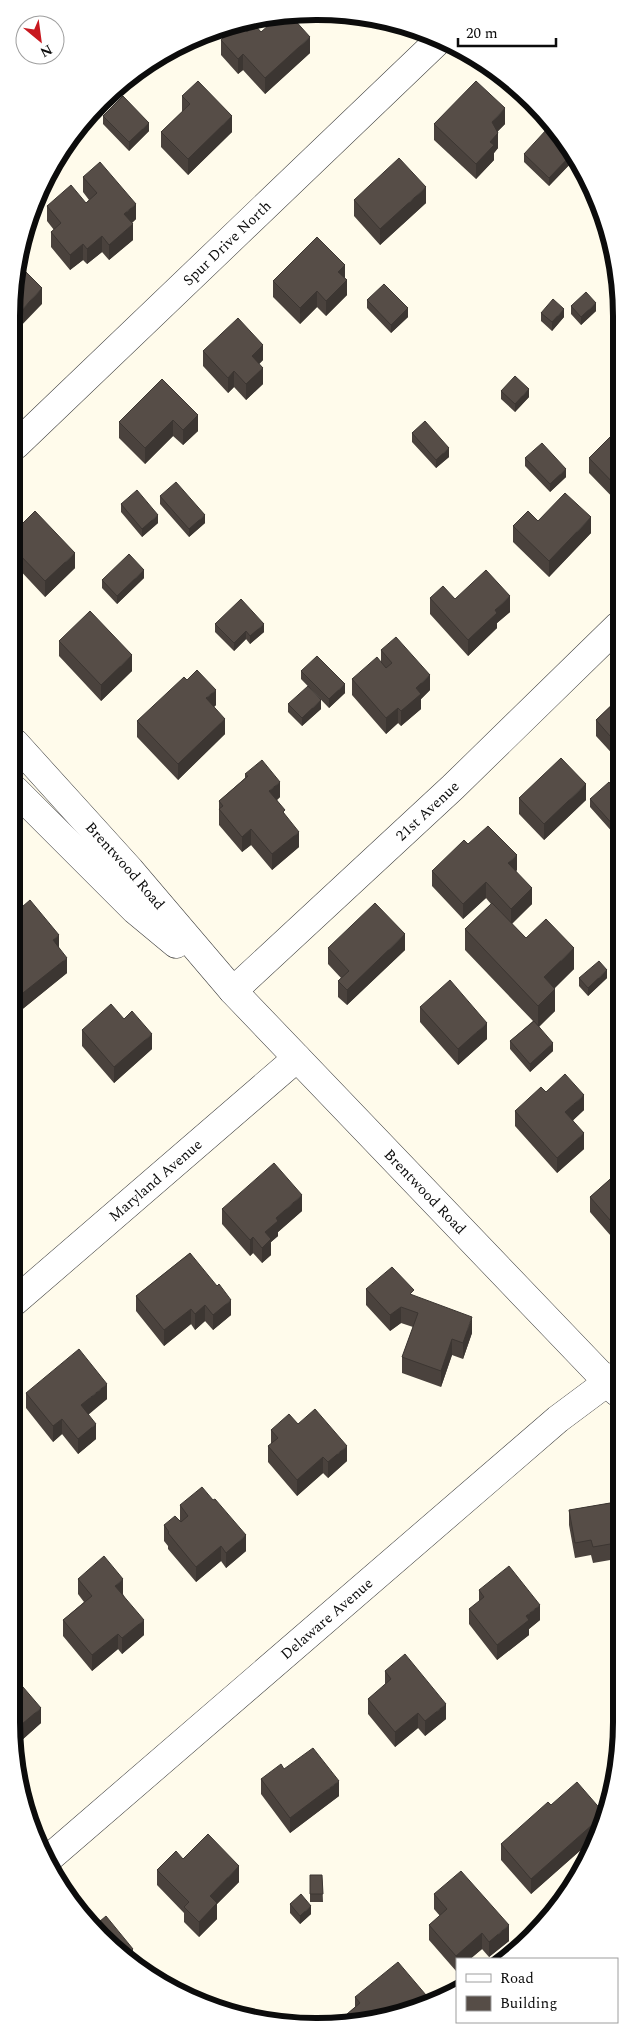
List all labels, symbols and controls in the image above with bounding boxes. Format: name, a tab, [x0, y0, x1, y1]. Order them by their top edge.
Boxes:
north arrow	[15, 15, 65, 65]
scale bar	[458, 15, 556, 47]
text: 20 m	[466, 22, 498, 45]
text: N	[36, 39, 56, 63]
street label: Spur Drive North	[177, 195, 277, 291]
street label: 21st Avenue	[390, 775, 465, 846]
street label: Brentwood Road	[80, 817, 171, 915]
street label: Maryland Avenue	[104, 1133, 207, 1227]
street label: Brentwood Road	[378, 1144, 472, 1240]
street label: Delaware Avenue	[275, 1572, 378, 1665]
legend	[456, 1958, 618, 2023]
text: Road	[500, 1967, 534, 1990]
text: Building	[500, 1992, 557, 2015]

